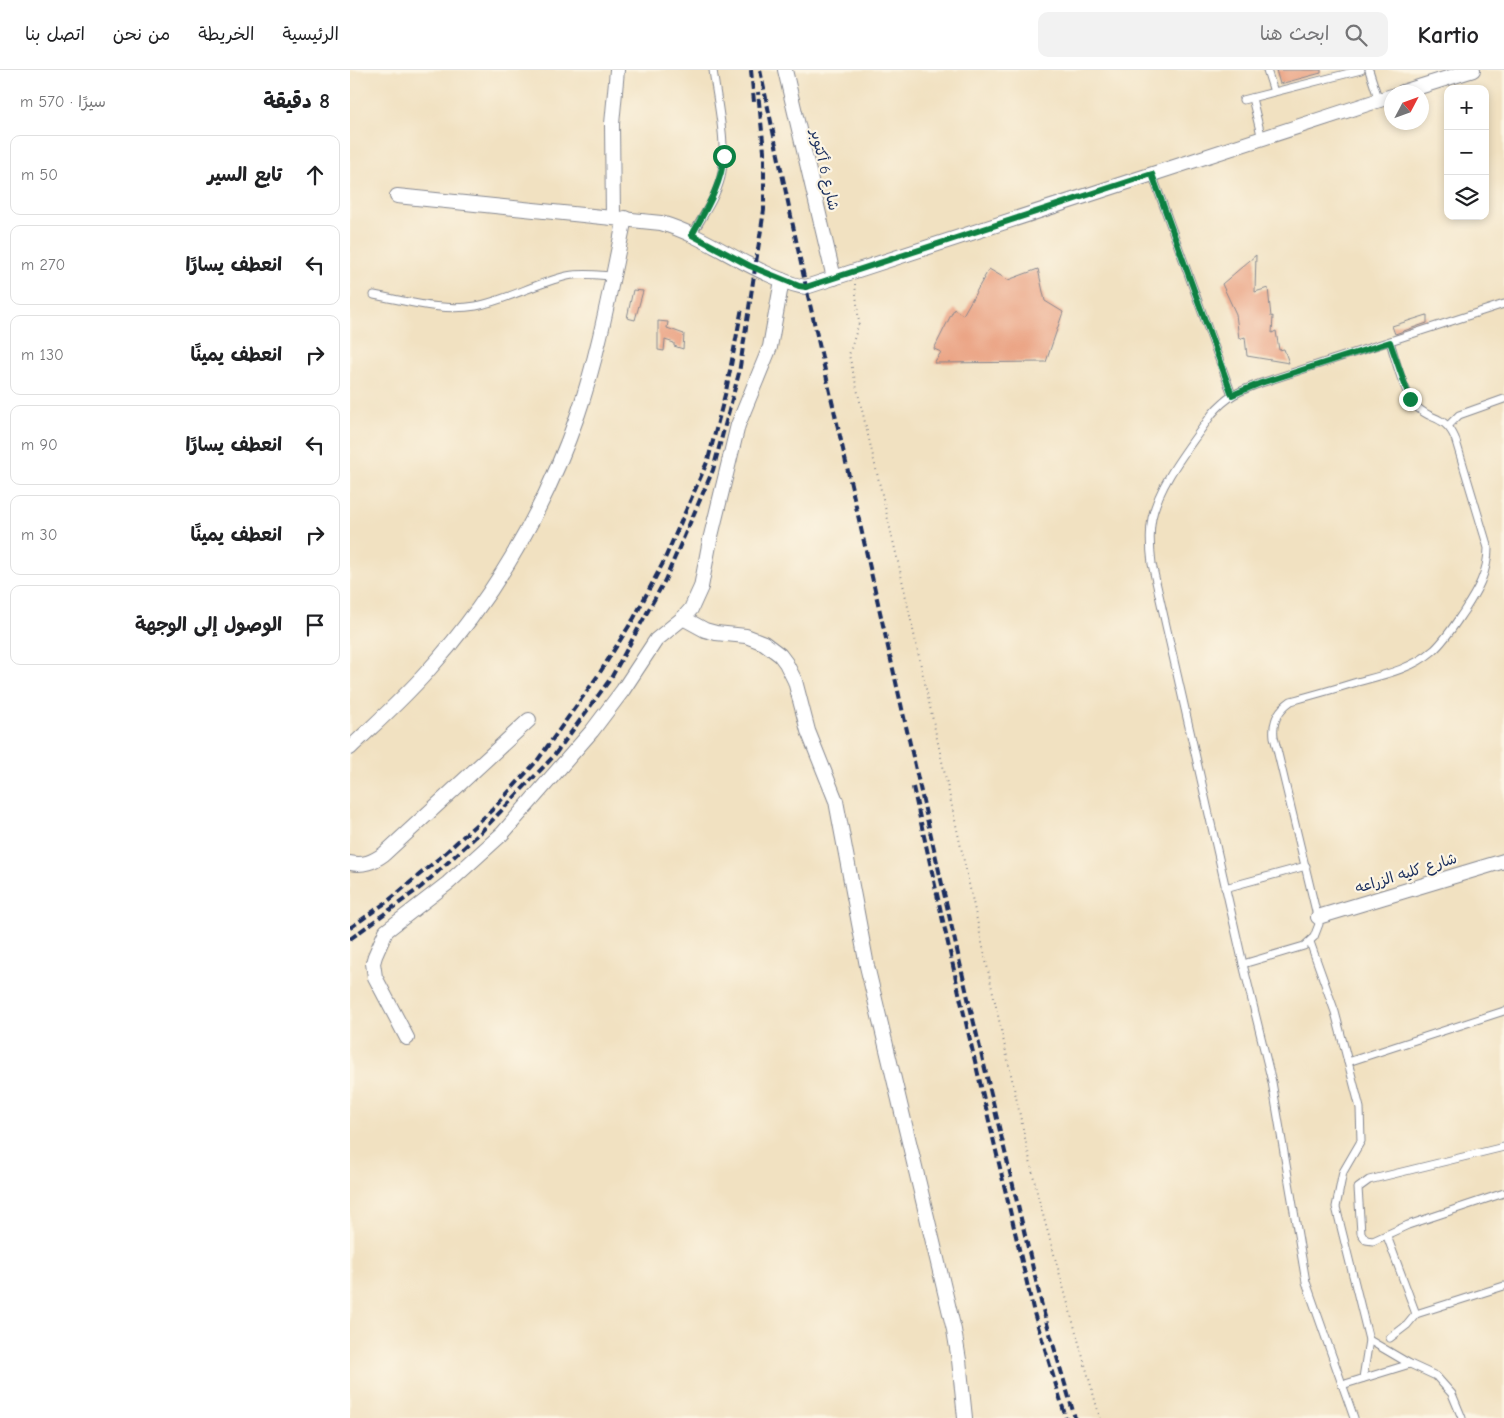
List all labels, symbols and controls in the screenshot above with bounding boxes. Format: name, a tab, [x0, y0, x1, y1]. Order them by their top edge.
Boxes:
search box	[1038, 12, 1388, 57]
icon: search	[1342, 21, 1370, 49]
text: Kartio	[1418, 21, 1479, 49]
text: ابحث هنا	[1260, 23, 1330, 45]
text: اتصل بنا	[25, 24, 85, 45]
text: من نحن	[113, 24, 170, 45]
text: الخريطة	[198, 24, 254, 45]
text: الرئيسية	[282, 24, 339, 45]
north arrow	[1384, 85, 1429, 130]
map controls	[1444, 85, 1489, 220]
button: +	[1444, 85, 1489, 130]
text: 8 دقيقة	[263, 89, 330, 113]
text: سيرًا · 570 m	[20, 93, 106, 111]
street label: شارع 6 أكتوبر	[806, 126, 843, 212]
button: −	[1444, 130, 1489, 175]
route start	[713, 145, 736, 168]
icon: ahead	[301, 161, 329, 189]
text: تابع السير	[208, 164, 282, 186]
text: 50 m	[21, 166, 58, 184]
button: layers	[1444, 175, 1489, 220]
icon: left	[301, 251, 329, 279]
text: انعطف يسارًا	[185, 254, 282, 276]
text: 270 m	[21, 256, 65, 274]
icon: right	[301, 341, 329, 369]
text: انعطف يمينًا	[190, 344, 282, 366]
text: 130 m	[21, 346, 64, 364]
route end	[1399, 388, 1422, 411]
icon: left	[301, 431, 329, 459]
text: انعطف يسارًا	[185, 434, 282, 456]
text: 90 m	[21, 436, 58, 454]
icon: right	[301, 521, 329, 549]
text: انعطف يمينًا	[190, 524, 282, 546]
text: 30 m	[21, 526, 57, 544]
icon: arrive	[301, 611, 329, 639]
text: الوصول إلى الوجهة	[135, 614, 282, 636]
street label: شارع كليه الزراعه	[1353, 849, 1459, 898]

